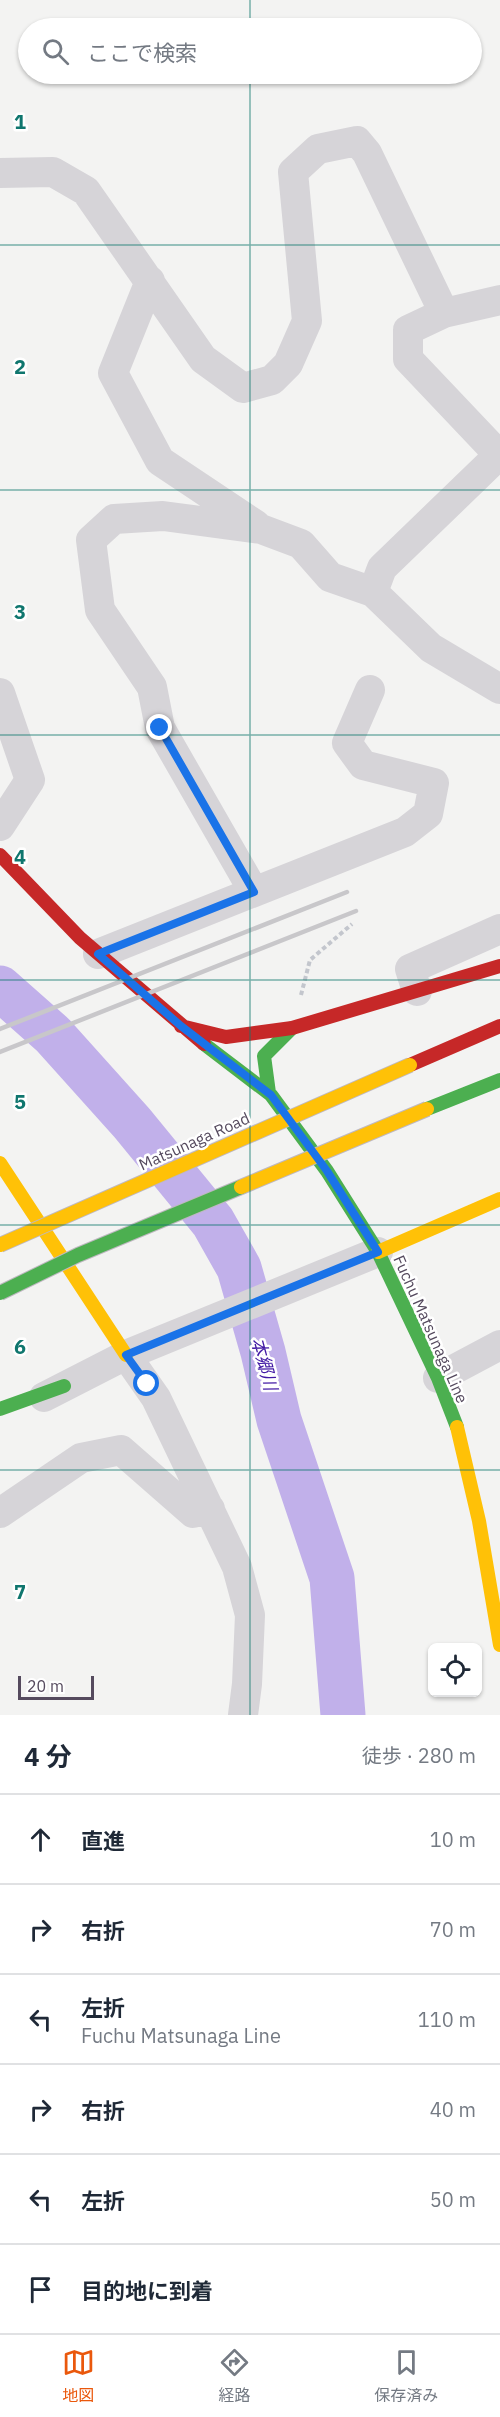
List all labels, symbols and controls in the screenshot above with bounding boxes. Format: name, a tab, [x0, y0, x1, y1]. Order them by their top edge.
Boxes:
search box	[18, 18, 482, 84]
icon: search	[39, 35, 72, 68]
text: ここで検索	[87, 38, 197, 67]
text: 1	[14, 108, 26, 135]
text: 2	[14, 353, 26, 380]
text: 3	[14, 598, 26, 625]
route end	[146, 714, 172, 740]
text: 4	[14, 843, 26, 870]
text: 5	[14, 1088, 26, 1115]
street label: Matsunaga Road	[135, 1108, 253, 1174]
street label: Fuchu Matsunaga Line	[389, 1252, 473, 1406]
text: 6	[14, 1333, 26, 1360]
water label: 本郷川	[246, 1335, 283, 1395]
route start	[133, 1370, 159, 1396]
text: 7	[14, 1578, 26, 1605]
map controls	[428, 1643, 482, 1697]
button: locate	[428, 1643, 482, 1697]
scale bar	[18, 1673, 94, 1700]
text: 20 m	[27, 1676, 64, 1696]
text: 4 分	[24, 1739, 72, 1773]
text: 徒歩 · 280 m	[362, 1742, 476, 1769]
icon: ahead	[24, 1823, 57, 1856]
text: 直進	[81, 1826, 125, 1855]
text: 10 m	[430, 1826, 476, 1853]
icon: right	[24, 1913, 57, 1946]
text: 右折	[81, 1916, 125, 1945]
text: 70 m	[430, 1916, 476, 1943]
text: 左折	[81, 1993, 125, 2022]
icon: left	[24, 2003, 57, 2036]
text: 110 m	[418, 2006, 476, 2033]
text: Fuchu Matsunaga Line	[81, 2022, 281, 2049]
icon: right	[24, 2093, 57, 2126]
text: 右折	[81, 2096, 125, 2125]
text: 40 m	[430, 2096, 476, 2123]
icon: left	[24, 2183, 57, 2216]
text: 左折	[81, 2186, 125, 2215]
text: 50 m	[430, 2186, 476, 2213]
icon: arrive	[24, 2273, 57, 2306]
text: 目的地に到着	[81, 2276, 213, 2305]
tab: 地図	[62, 2346, 95, 2406]
tab: 経路	[218, 2346, 251, 2406]
tab: 保存済み	[374, 2346, 438, 2406]

